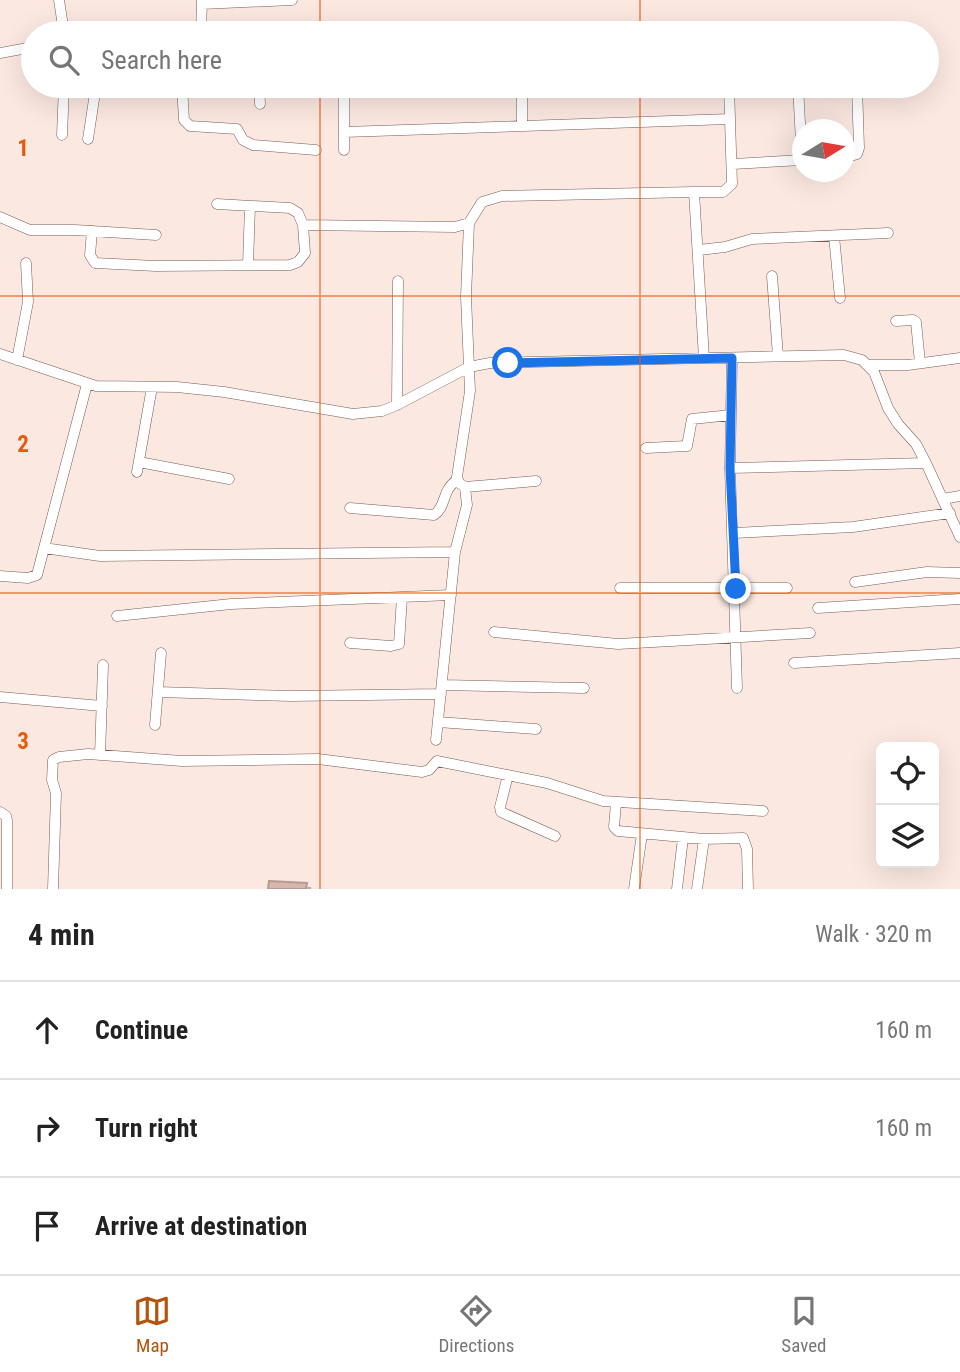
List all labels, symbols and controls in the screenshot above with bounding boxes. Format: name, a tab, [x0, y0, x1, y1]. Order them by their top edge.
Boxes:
search box	[21, 21, 939, 98]
icon: search	[45, 41, 83, 79]
text: Search here	[101, 45, 222, 75]
north arrow	[792, 119, 855, 182]
text: 1	[17, 135, 29, 162]
route start	[492, 347, 523, 378]
text: 2	[17, 431, 29, 458]
route end	[720, 573, 751, 604]
text: 3	[17, 728, 29, 755]
map controls	[876, 742, 939, 868]
button: locate	[876, 742, 939, 805]
button: layers	[876, 805, 939, 868]
text: 4 min	[28, 917, 95, 952]
text: Walk · 320 m	[815, 921, 932, 948]
icon: ahead	[28, 1011, 66, 1049]
text: Continue	[95, 1015, 188, 1045]
text: 160 m	[875, 1017, 932, 1044]
icon: right	[28, 1109, 66, 1147]
text: Turn right	[95, 1113, 197, 1143]
text: 160 m	[875, 1115, 932, 1142]
icon: arrive	[28, 1207, 66, 1245]
text: Arrive at destination	[95, 1211, 307, 1241]
tab: Map	[133, 1292, 171, 1357]
tab: Directions	[438, 1292, 514, 1357]
tab: Saved	[781, 1292, 827, 1357]

